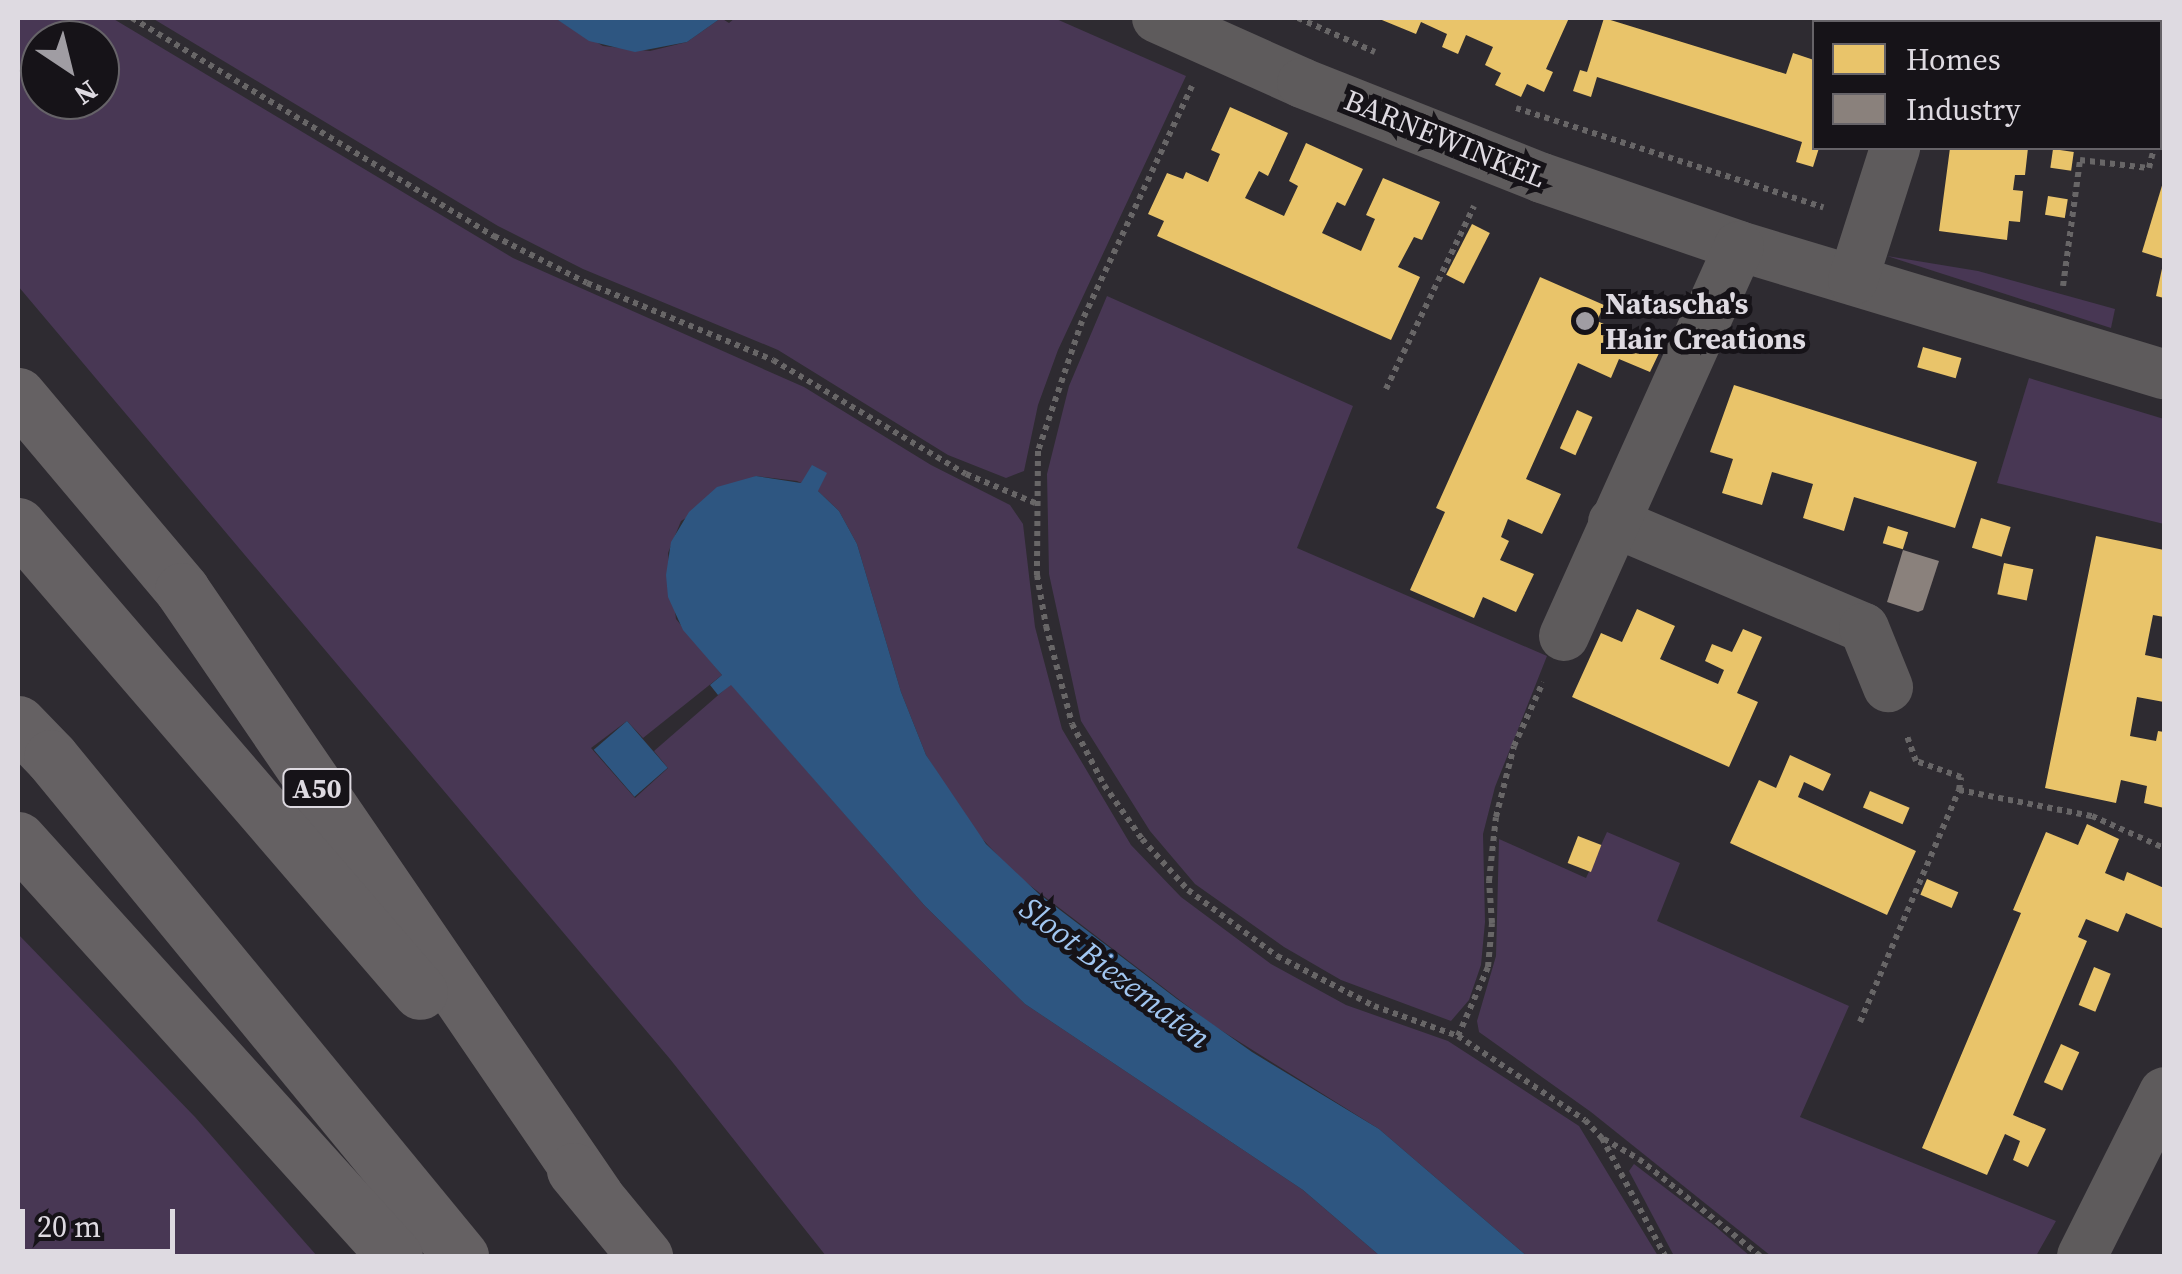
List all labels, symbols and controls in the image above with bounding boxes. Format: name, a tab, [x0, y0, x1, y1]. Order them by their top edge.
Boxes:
north arrow	[20, 20, 120, 120]
legend	[1812, 20, 2162, 150]
text: Homes	[1906, 39, 2001, 80]
text: N	[67, 72, 105, 114]
street label: BARNEWINKEL	[1339, 82, 1551, 196]
text: Industry	[1906, 89, 2021, 130]
place label: Natascha's Hair Creations	[1605, 286, 1806, 356]
marker: Natascha's Hair Creations	[1574, 310, 1596, 332]
road number: A50	[282, 765, 352, 811]
water label: Sloot Biezematen	[1012, 889, 1218, 1057]
scale bar	[25, 1189, 180, 1251]
text: 20 m	[37, 1206, 101, 1247]

